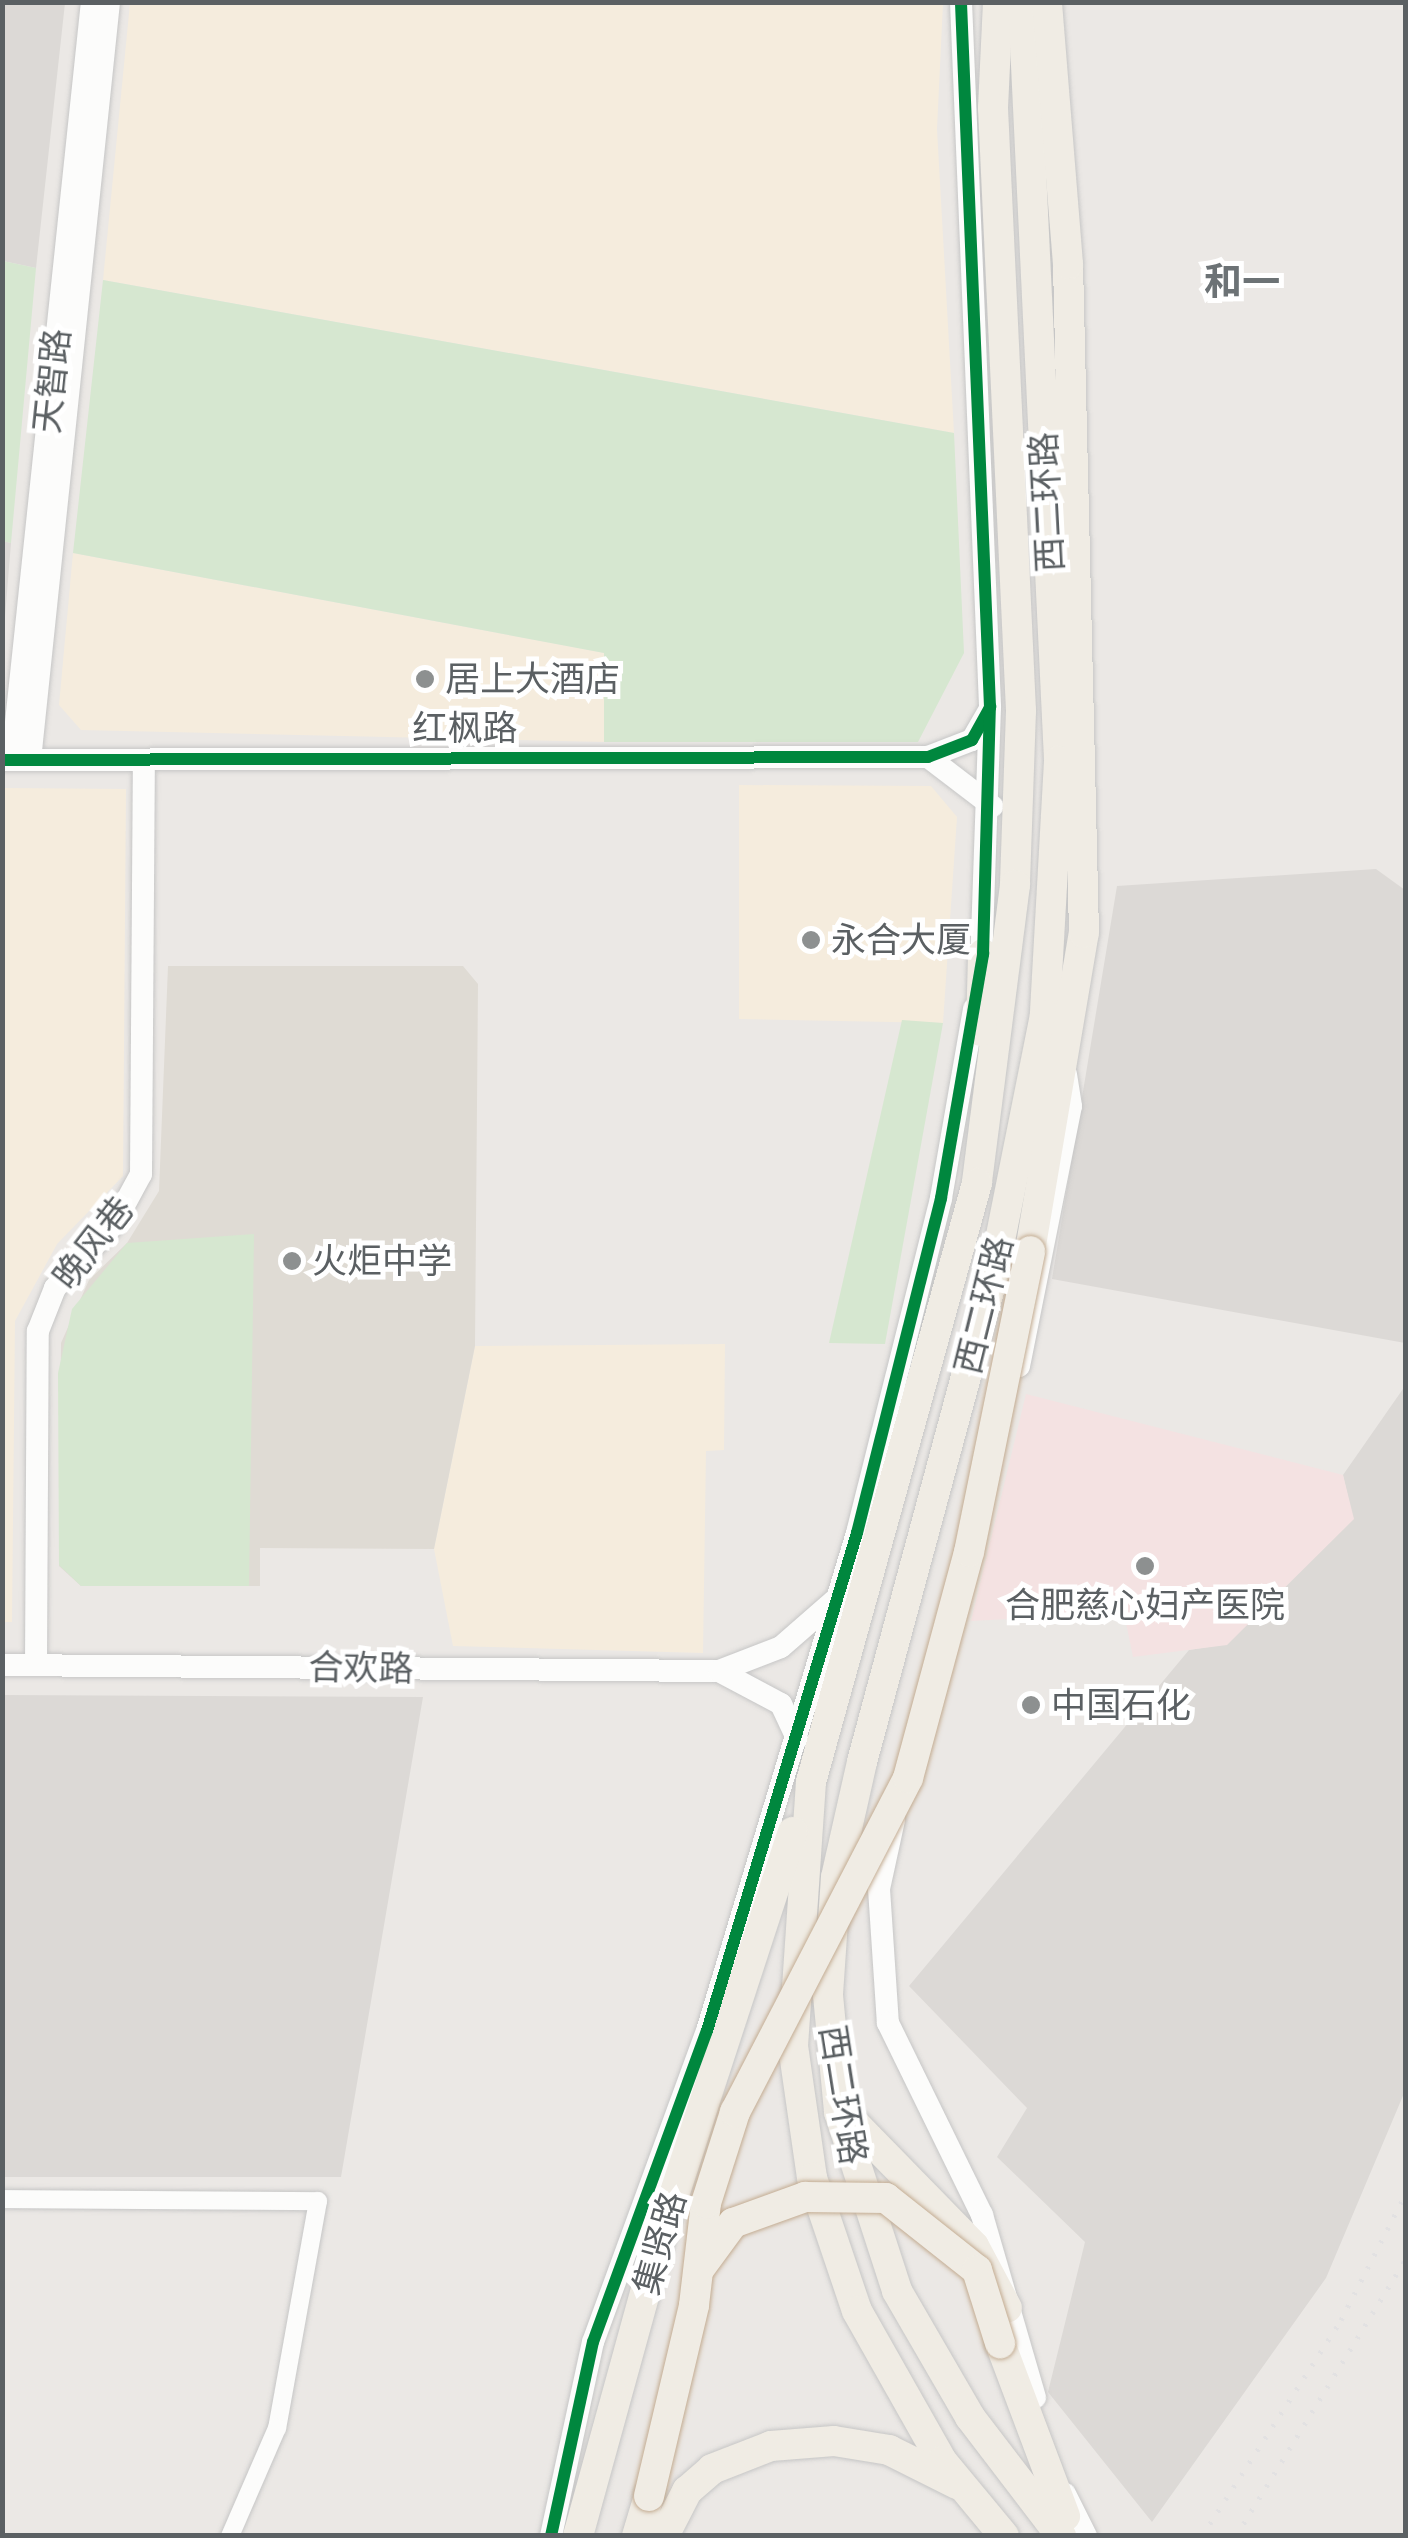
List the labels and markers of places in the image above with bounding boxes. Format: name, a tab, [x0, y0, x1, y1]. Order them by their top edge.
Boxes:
place label: 居上大酒店	[445, 658, 620, 700]
marker: 居上大酒店	[414, 668, 436, 690]
place label: 永合大厦	[831, 919, 971, 961]
marker: 永合大厦	[800, 929, 822, 951]
place label: 火炬中学	[312, 1240, 452, 1282]
marker: 火炬中学	[281, 1250, 303, 1272]
marker: 合肥慈心妇产医院	[1132, 1553, 1158, 1579]
place label: 合肥慈心妇产医院	[1005, 1584, 1285, 1626]
place label: 中国石化	[1051, 1684, 1191, 1726]
marker: 中国石化	[1020, 1694, 1042, 1716]

